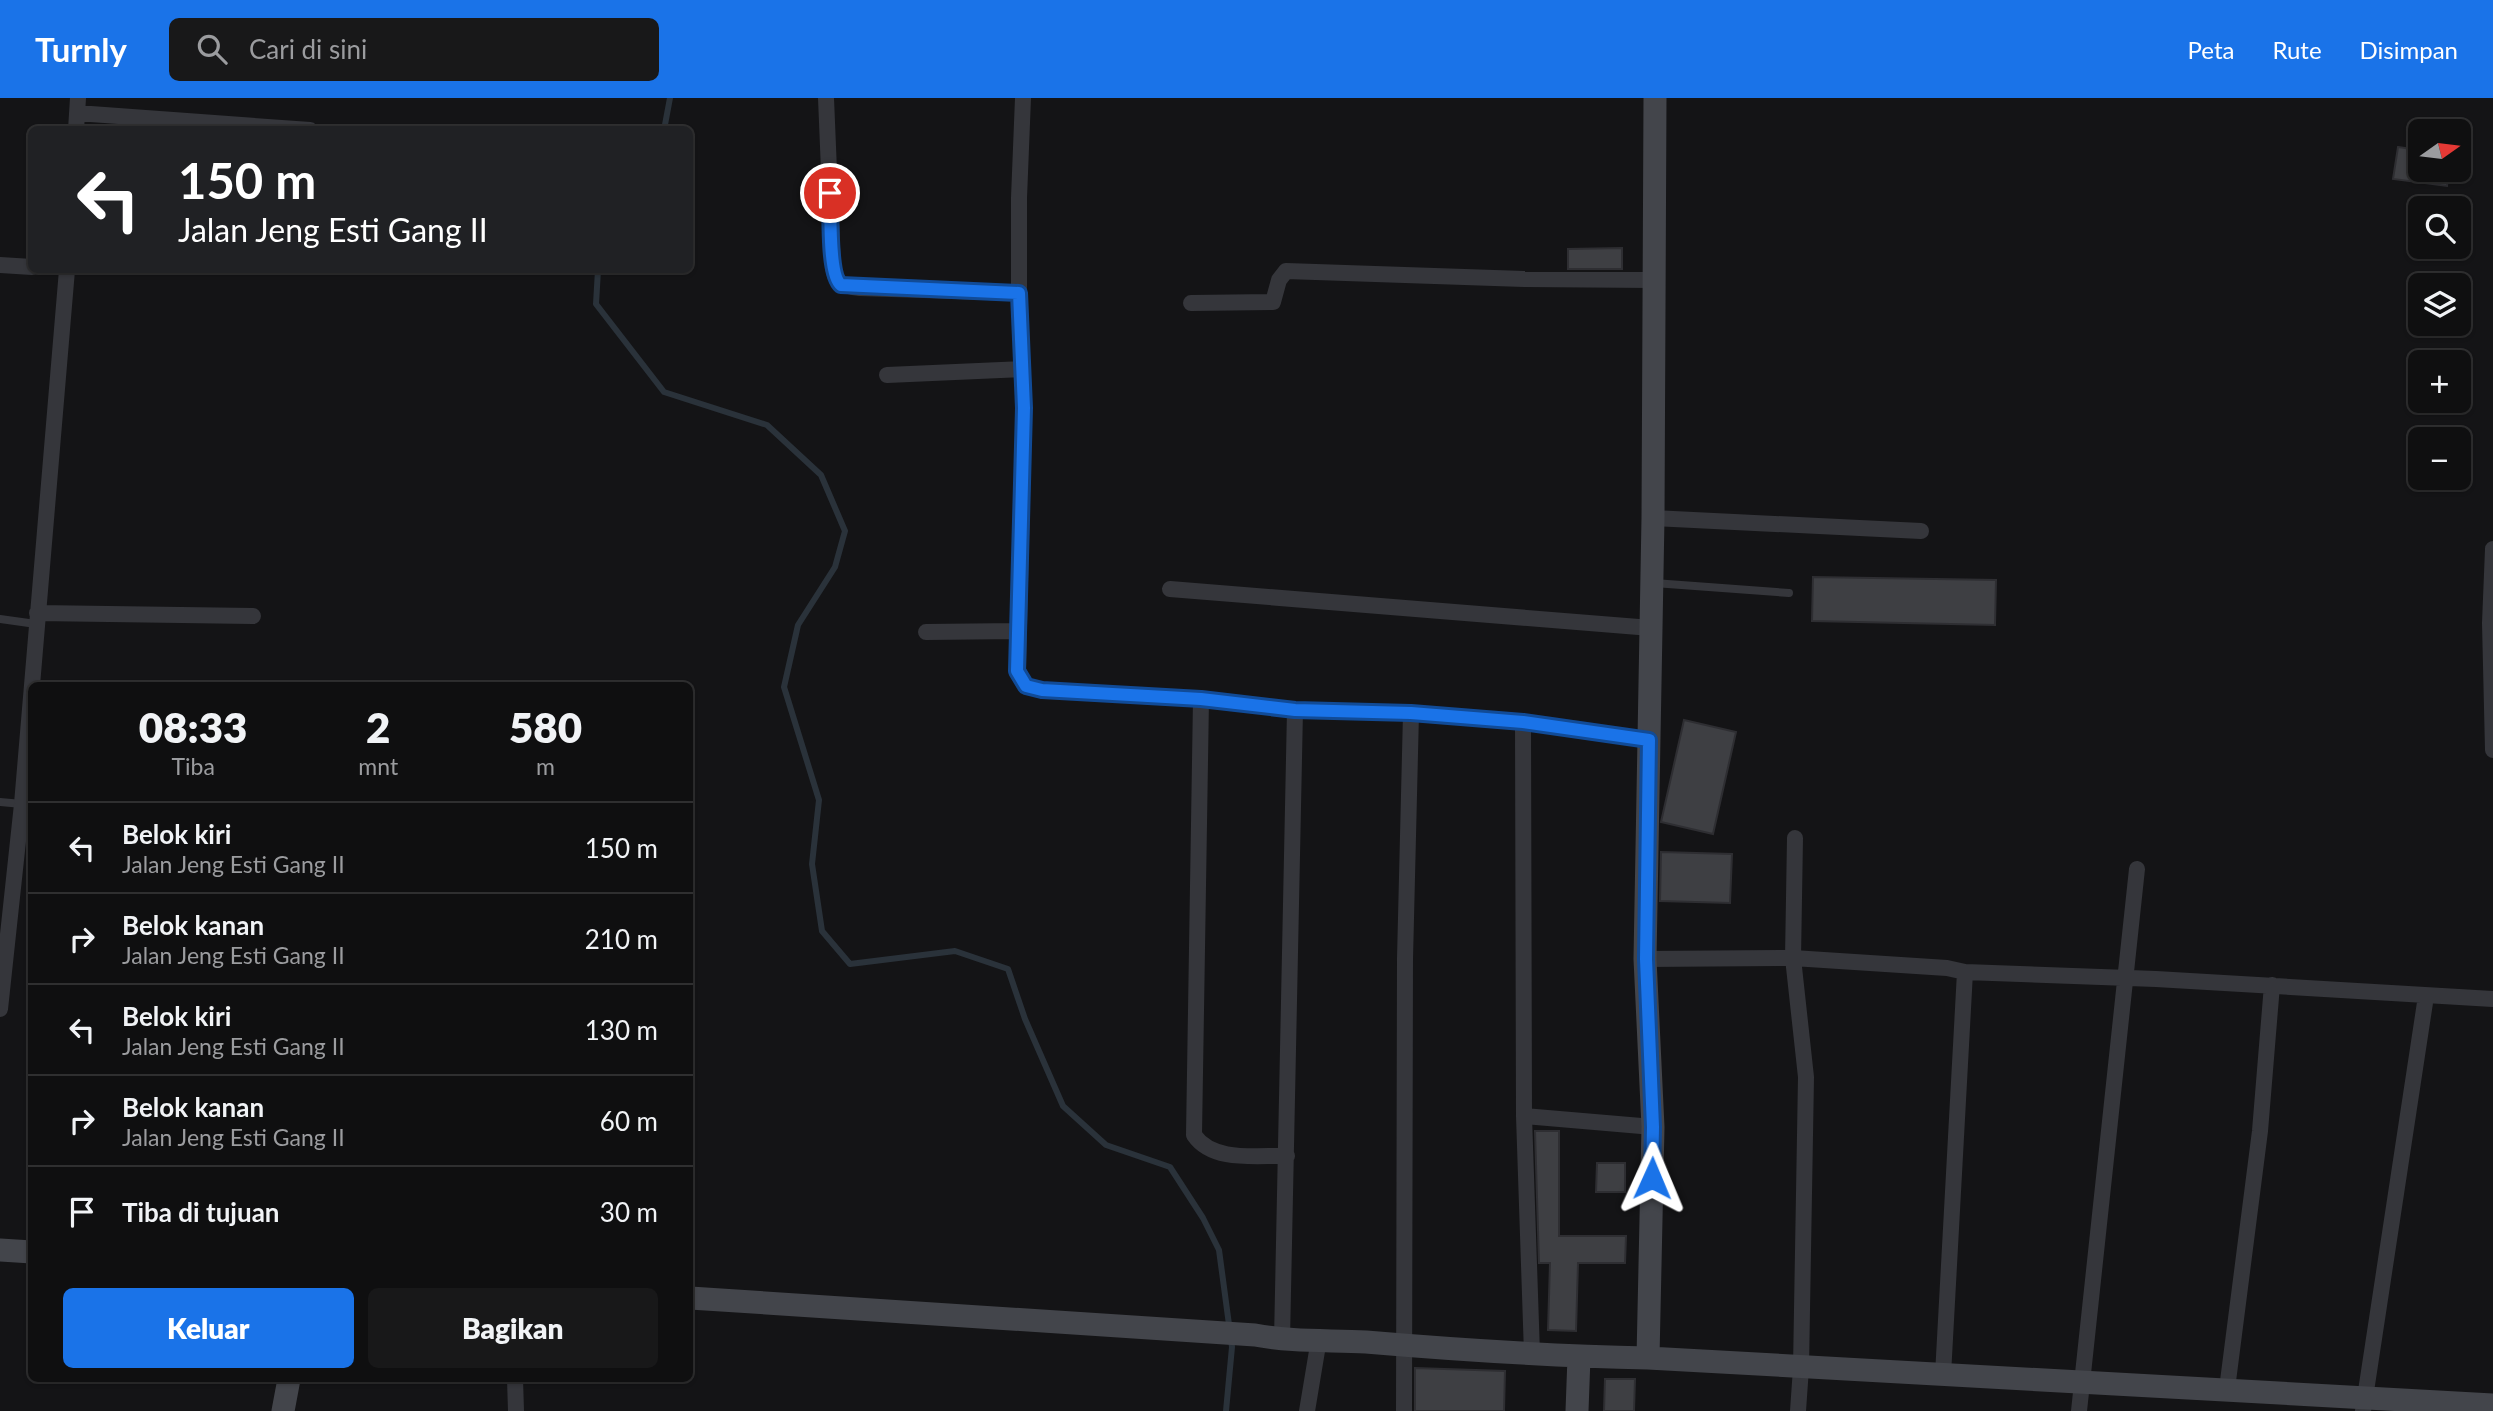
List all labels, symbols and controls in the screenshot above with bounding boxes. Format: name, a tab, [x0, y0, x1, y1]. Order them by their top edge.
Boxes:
search box	[169, 18, 659, 81]
text: Turnly	[35, 29, 127, 69]
icon: search	[193, 30, 231, 68]
text: Cari di sini	[249, 33, 367, 65]
text: Peta	[2188, 35, 2234, 64]
text: Rute	[2272, 35, 2322, 64]
text: Disimpan	[2360, 35, 2458, 64]
north arrow	[2408, 119, 2471, 182]
map controls	[2408, 119, 2471, 490]
text: 150 m	[178, 151, 316, 209]
icon: left	[63, 154, 154, 245]
pin	[800, 163, 860, 223]
icon: arrive	[811, 174, 849, 212]
button: search	[2408, 196, 2471, 259]
text: Jalan Jeng Esti Gang II	[178, 210, 488, 249]
button: layers	[2408, 273, 2471, 336]
button: +	[2408, 350, 2471, 413]
button: −	[2408, 427, 2471, 490]
text: 08:33	[139, 702, 247, 752]
text: 2	[366, 702, 390, 752]
text: 580	[509, 702, 582, 752]
text: Tiba	[171, 752, 215, 780]
text: mnt	[358, 752, 398, 780]
text: m	[536, 752, 555, 780]
text: Belok kiri	[122, 818, 231, 850]
icon: left	[63, 829, 101, 867]
text: 150 m	[585, 832, 658, 864]
text: Jalan Jeng Esti Gang II	[122, 850, 345, 878]
text: Belok kanan	[122, 909, 264, 941]
icon: right	[63, 920, 101, 958]
text: 210 m	[585, 923, 658, 955]
text: Jalan Jeng Esti Gang II	[122, 941, 345, 969]
text: Belok kiri	[122, 1000, 231, 1032]
icon: left	[63, 1011, 101, 1049]
text: 130 m	[585, 1014, 658, 1046]
text: Jalan Jeng Esti Gang II	[122, 1032, 345, 1060]
text: Belok kanan	[122, 1091, 264, 1123]
icon: right	[63, 1102, 101, 1140]
text: 60 m	[600, 1105, 658, 1137]
text: Jalan Jeng Esti Gang II	[122, 1123, 345, 1151]
position arrow	[1615, 1141, 1689, 1215]
icon: arrive	[63, 1193, 101, 1231]
text: Tiba di tujuan	[122, 1196, 280, 1228]
text: 30 m	[600, 1196, 658, 1228]
button: Keluar	[63, 1288, 354, 1368]
button: Bagikan	[368, 1288, 658, 1368]

